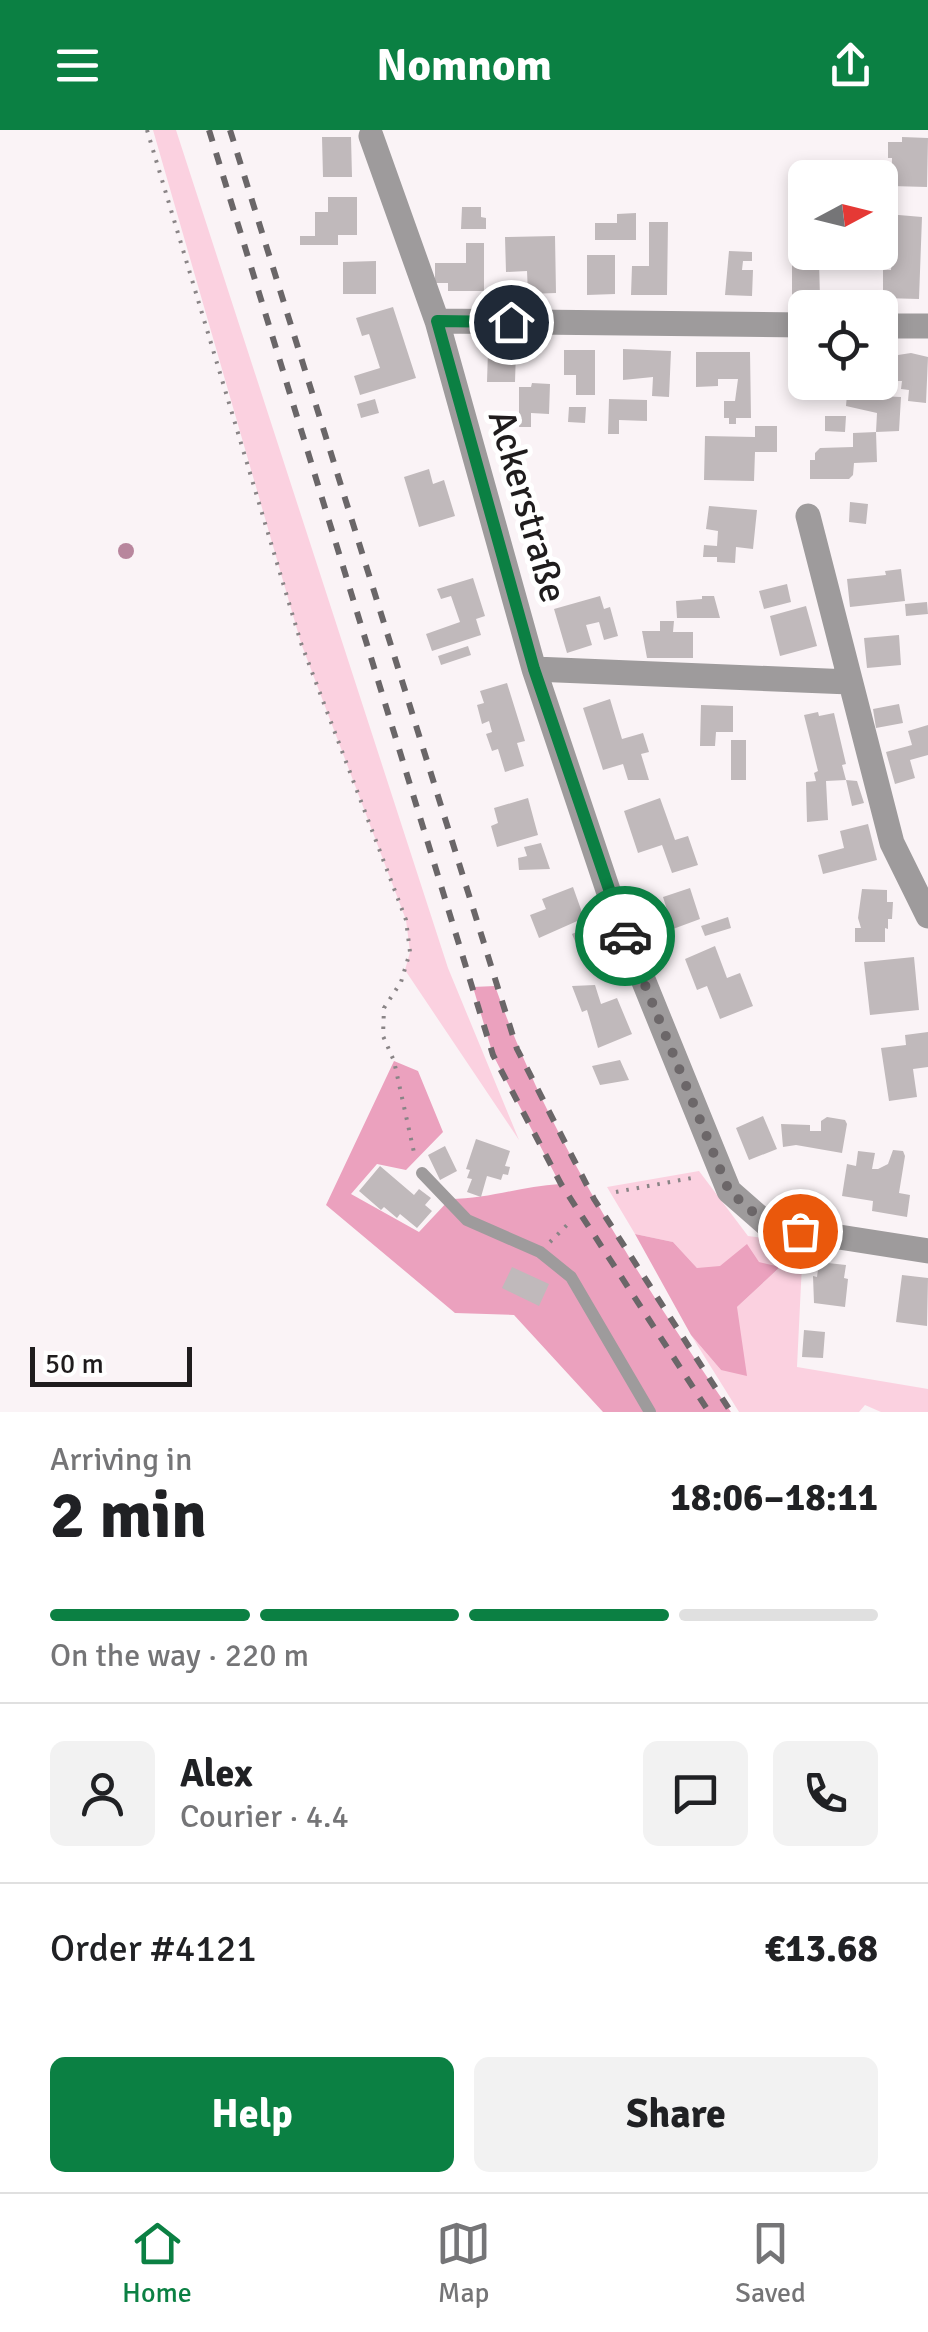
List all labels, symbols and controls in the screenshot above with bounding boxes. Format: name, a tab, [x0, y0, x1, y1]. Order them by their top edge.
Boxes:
icon: menu	[50, 38, 105, 93]
text: Nomnom	[376, 38, 552, 93]
icon: share	[823, 38, 878, 93]
north arrow	[788, 160, 898, 270]
map controls	[788, 160, 898, 400]
pin	[469, 280, 554, 365]
button: locate	[788, 290, 898, 400]
icon: home	[484, 295, 539, 350]
street label: Ackerstraße	[478, 405, 577, 608]
courier	[575, 886, 675, 986]
icon: car	[598, 909, 653, 964]
pin	[758, 1189, 843, 1274]
icon: bag	[773, 1204, 828, 1259]
scale bar	[30, 1342, 192, 1386]
text: 50 m	[45, 1347, 104, 1381]
text: Arriving in	[50, 1440, 192, 1479]
text: 18:06–18:11	[670, 1474, 878, 1521]
text: 2 min	[50, 1476, 207, 1556]
text: On the way · 220 m	[50, 1636, 309, 1675]
button: person	[50, 1741, 155, 1846]
button: chat	[643, 1741, 748, 1846]
button: phone	[773, 1741, 878, 1846]
text: Alex	[180, 1750, 253, 1797]
text: Courier · 4.4	[180, 1797, 349, 1836]
text: Order #4121	[50, 1925, 257, 1972]
text: €13.68	[765, 1925, 878, 1972]
button: Help	[50, 2057, 454, 2172]
button: Share	[474, 2057, 878, 2172]
tab: Home	[122, 2216, 192, 2310]
tab: Map	[436, 2216, 491, 2310]
tab: Saved	[735, 2216, 806, 2310]

